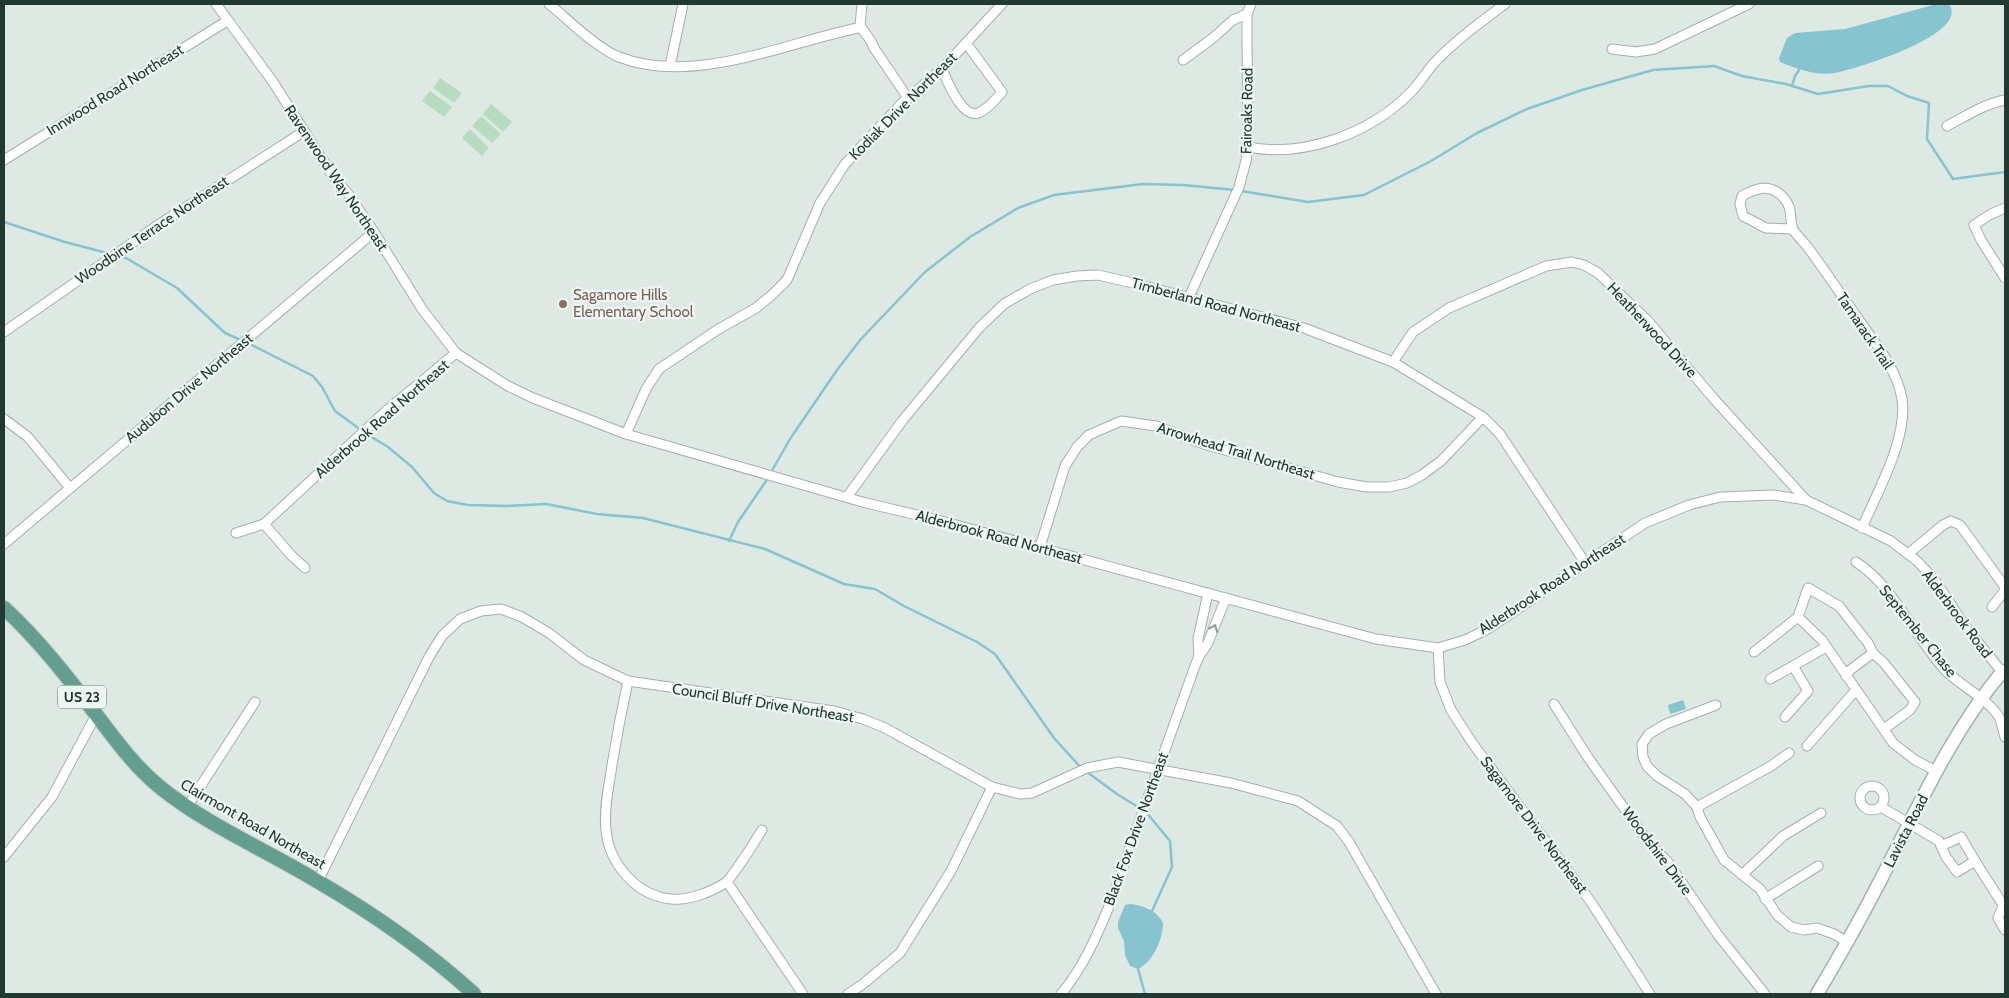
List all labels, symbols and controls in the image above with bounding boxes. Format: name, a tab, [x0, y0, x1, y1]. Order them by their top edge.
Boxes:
street label: Innwood Road Northeast	[43, 41, 187, 139]
street label: Kodiak Drive Northeast	[845, 48, 961, 164]
street label: Fairoaks Road	[1237, 68, 1257, 154]
street label: Ravenwood Way Northeast	[280, 102, 392, 254]
street label: Woodbine Terrace Northeast	[72, 172, 232, 288]
street label: Timberland Road Northeast	[1129, 274, 1303, 336]
street label: Heatherwood Drive	[1603, 279, 1701, 381]
place label: Sagamore Hills Elementary School	[573, 286, 694, 321]
street label: Tamarack Trail	[1833, 289, 1897, 373]
marker: Sagamore Hills Elementary School	[557, 298, 569, 310]
street label: Audubon Drive Northeast	[121, 329, 257, 447]
street label: Alderbrook Road Northeast	[311, 356, 453, 482]
street label: Arrowhead Trail Northeast	[1155, 418, 1317, 484]
street label: Alderbrook Road Northeast	[914, 506, 1084, 568]
street label: Alderbrook Road Northeast	[1475, 530, 1629, 638]
street label: Alderbrook Road	[1918, 567, 1996, 661]
street label: September Chase	[1875, 581, 1961, 681]
one-way arrow	[1208, 624, 1218, 633]
street label: Council Bluff Drive Northeast	[671, 680, 855, 726]
road number: US 23	[58, 686, 106, 709]
street label: Black Fox Drive Northeast	[1100, 750, 1172, 908]
street label: Sagamore Drive Northeast	[1476, 753, 1592, 897]
street label: Clairmont Road Northeast	[177, 775, 329, 873]
street label: Lavista Road	[1880, 792, 1932, 870]
street label: Woodshire Drive	[1618, 804, 1696, 899]

